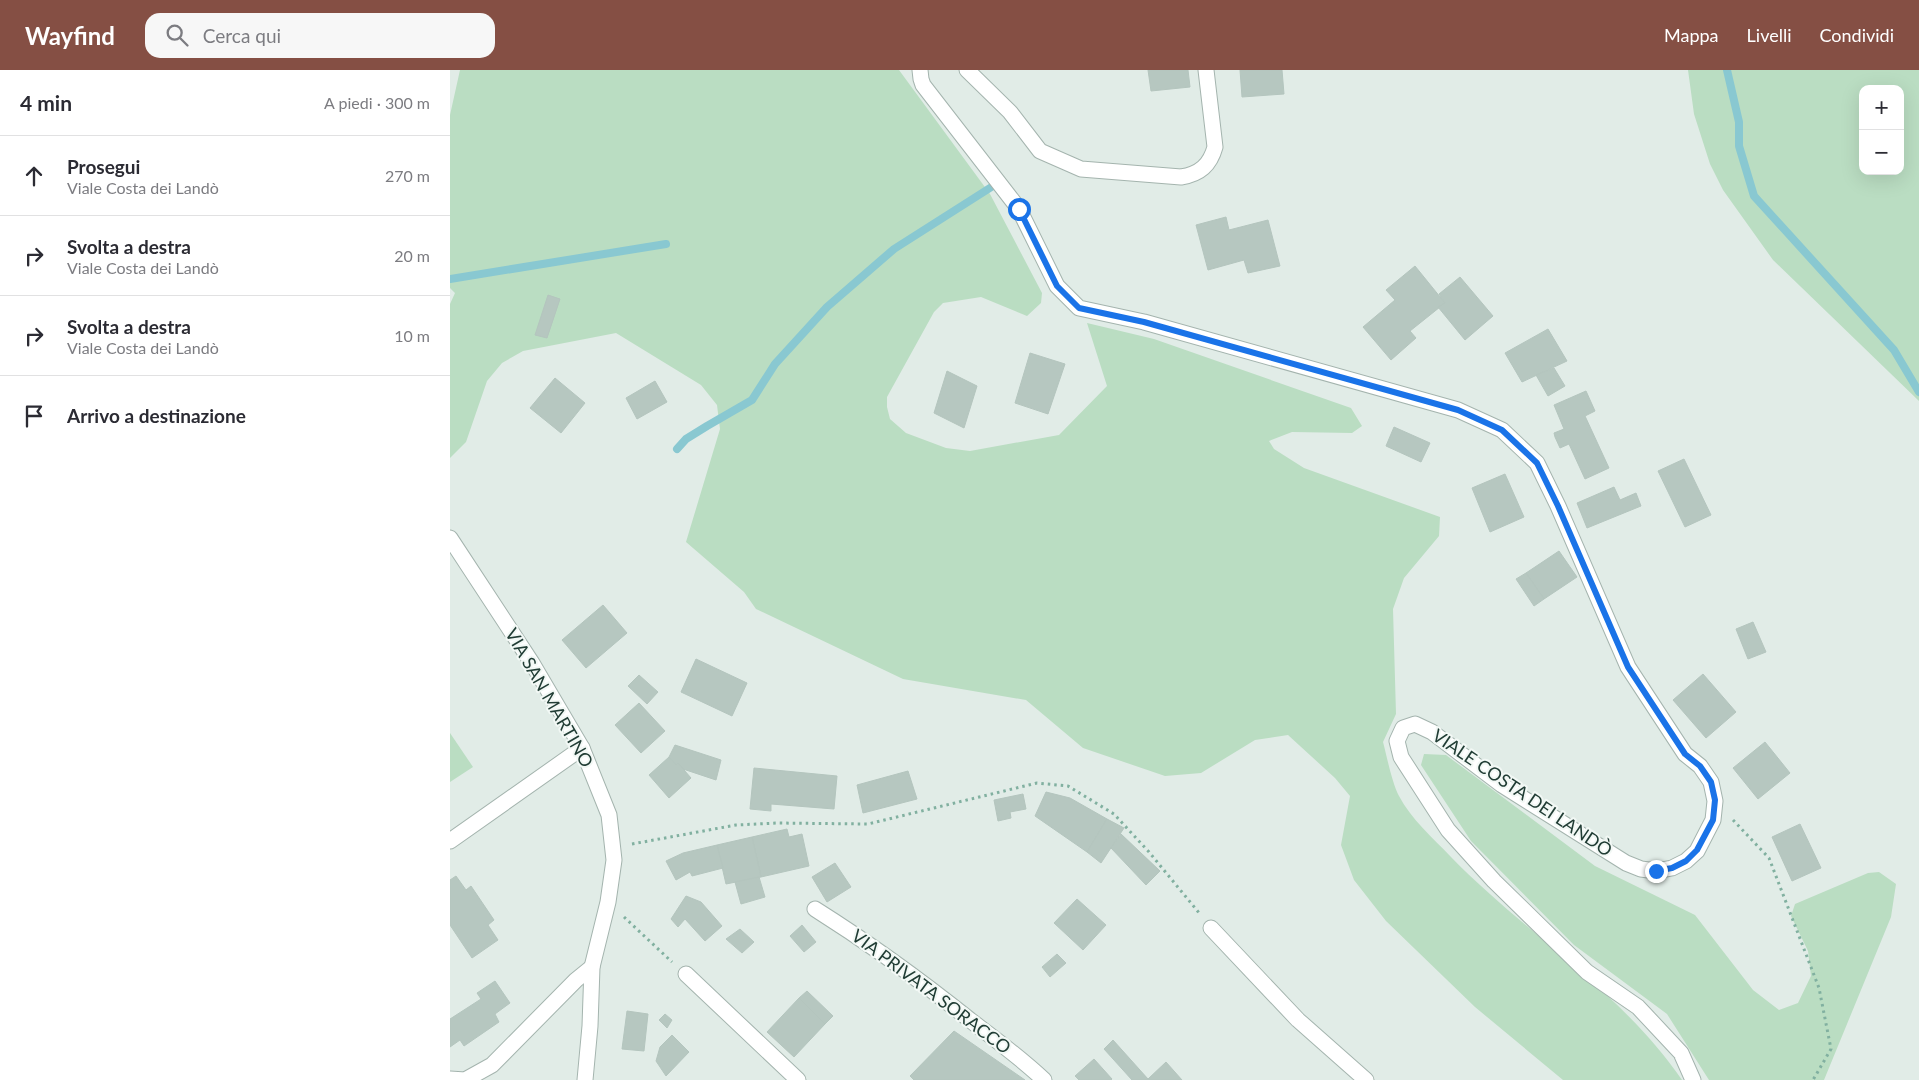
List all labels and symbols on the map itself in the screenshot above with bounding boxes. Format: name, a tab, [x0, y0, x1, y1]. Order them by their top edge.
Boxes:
route start	[1008, 198, 1031, 221]
street label: VIA SAN MARTINO	[501, 624, 599, 771]
street label: VIALE COSTA DEI LANDÒ	[1428, 724, 1617, 861]
route end	[1645, 860, 1668, 883]
street label: VIA PRIVATA SORACCO	[848, 924, 1015, 1058]

